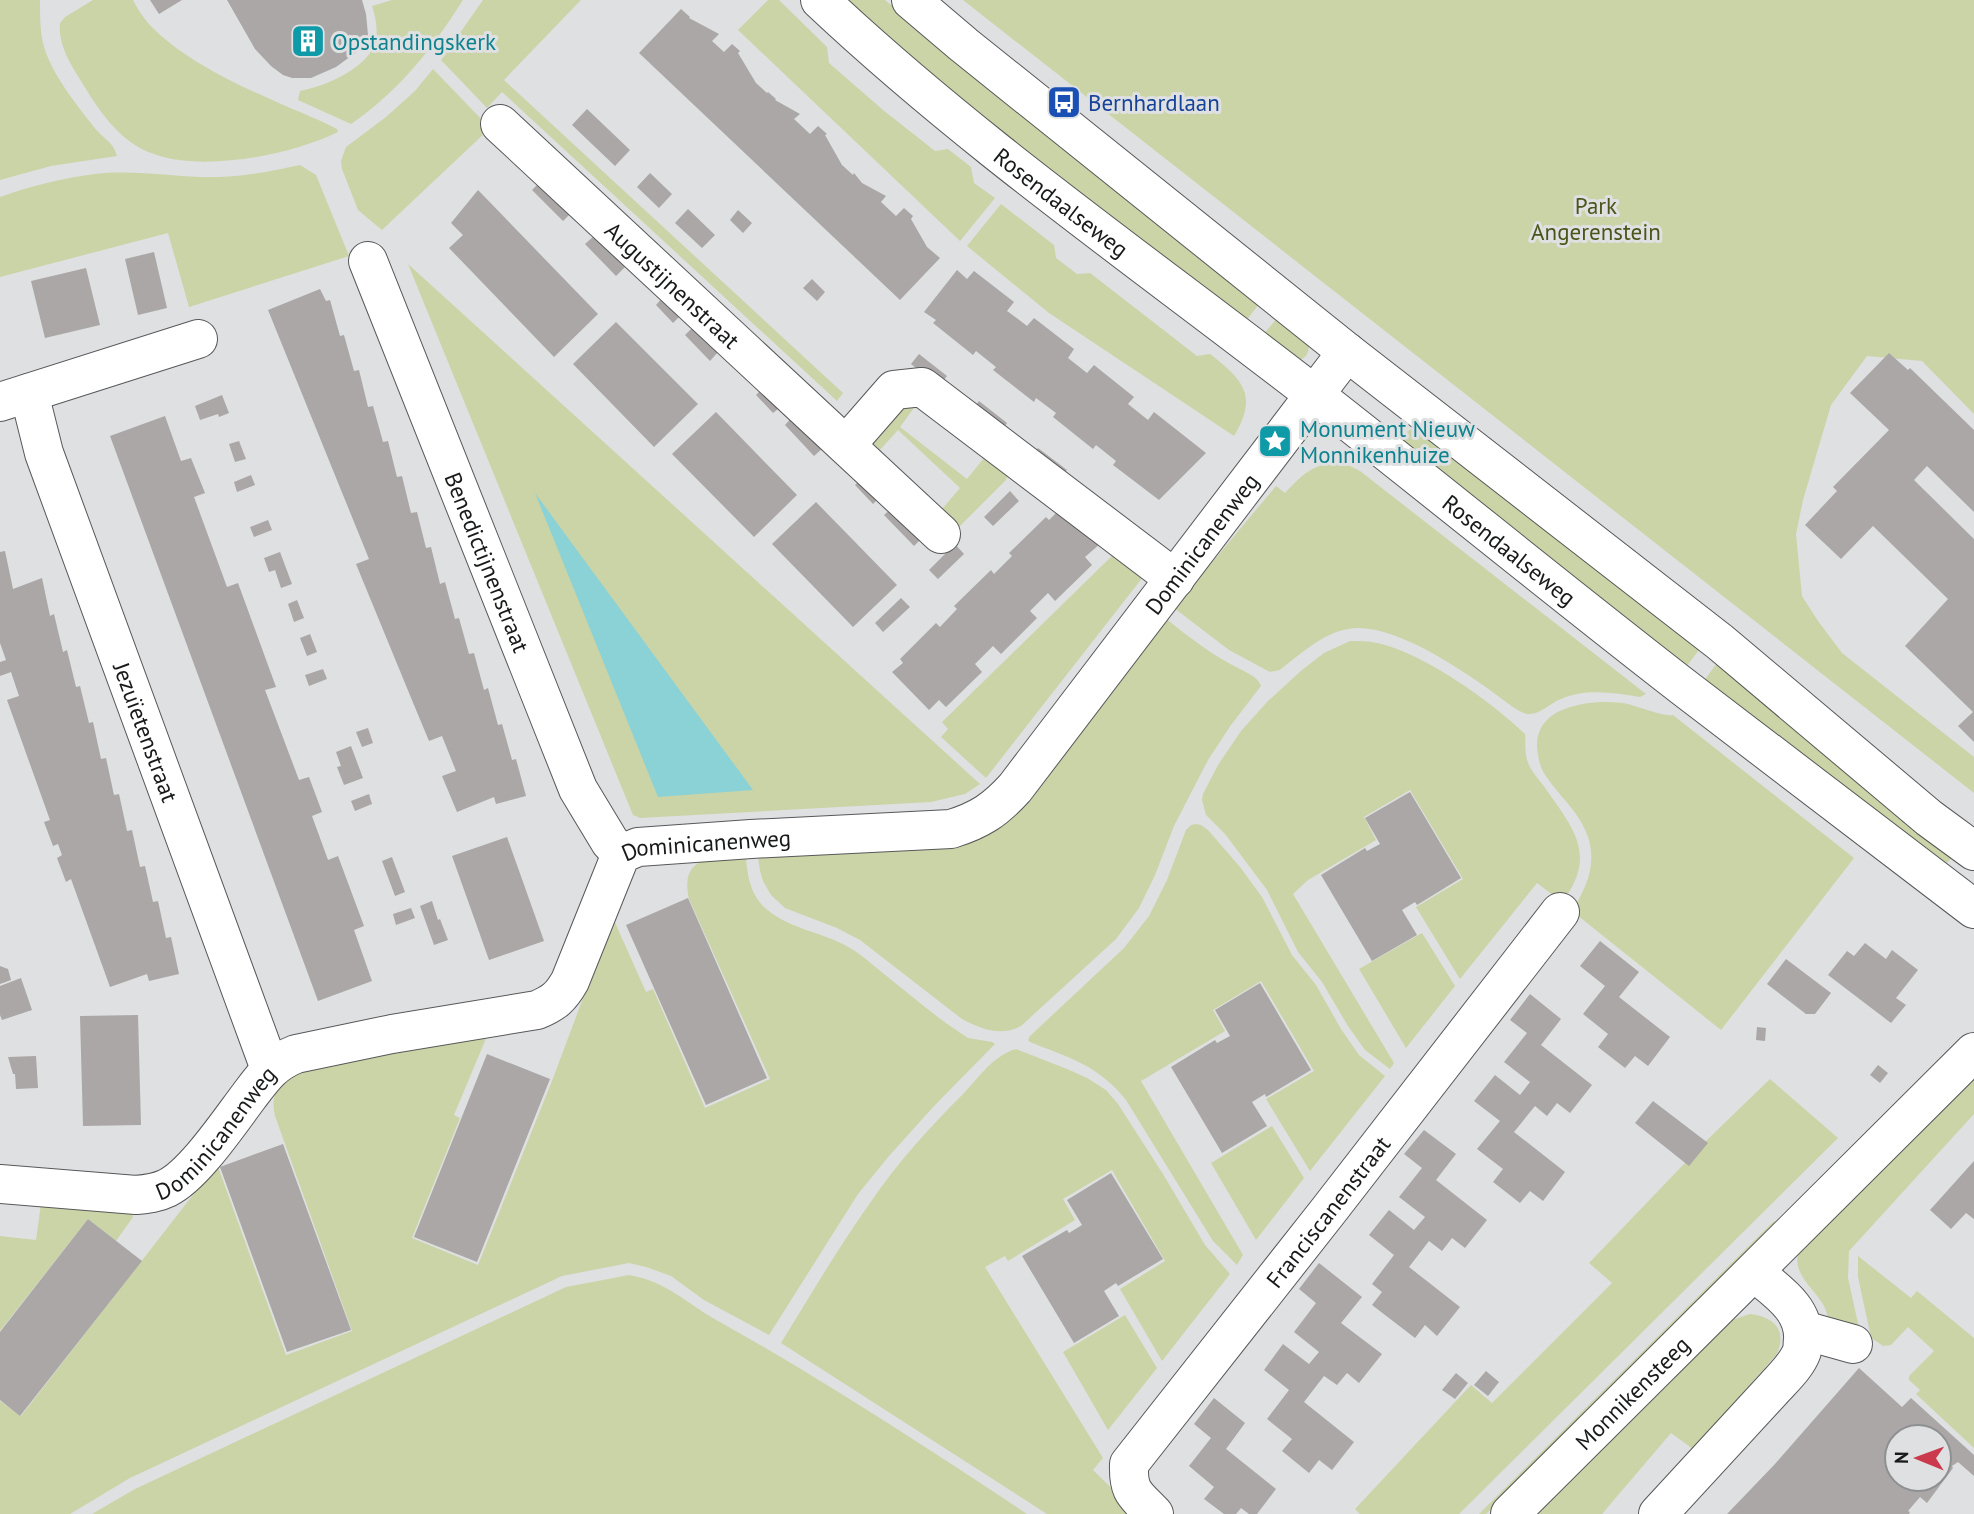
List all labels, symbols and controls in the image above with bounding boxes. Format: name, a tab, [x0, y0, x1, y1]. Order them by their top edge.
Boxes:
building icon: Opstandingskerk	[289, 22, 327, 60]
place label: Opstandingskerk	[332, 27, 496, 56]
bus stop icon: Bernhardlaan	[1045, 83, 1083, 121]
place label: Bernhardlaan	[1088, 88, 1220, 117]
street label: Rosendaalseweg	[988, 141, 1135, 263]
park label: Park Angerenstein	[1531, 191, 1661, 246]
street label: Augustijnenstraat	[599, 215, 746, 354]
place label: Monument Nieuw Monnikenhuize	[1300, 414, 1475, 469]
place icon: Monument Nieuw Monnikenhuize	[1256, 422, 1294, 460]
street label: Dominicanenweg	[1138, 467, 1264, 620]
street label: Benedictijnenstraat	[439, 468, 537, 656]
street label: Rosendaalseweg	[1437, 488, 1582, 612]
street label: Jezuïetenstraat	[107, 657, 185, 806]
street label: Dominicanenweg	[617, 823, 792, 867]
street label: Dominicanenweg	[151, 1059, 282, 1206]
street label: Franciscanenstraat	[1259, 1130, 1396, 1293]
street label: Monnikensteeg	[1569, 1330, 1695, 1456]
north arrow	[1883, 1423, 1953, 1493]
text: N	[1889, 1451, 1913, 1464]

